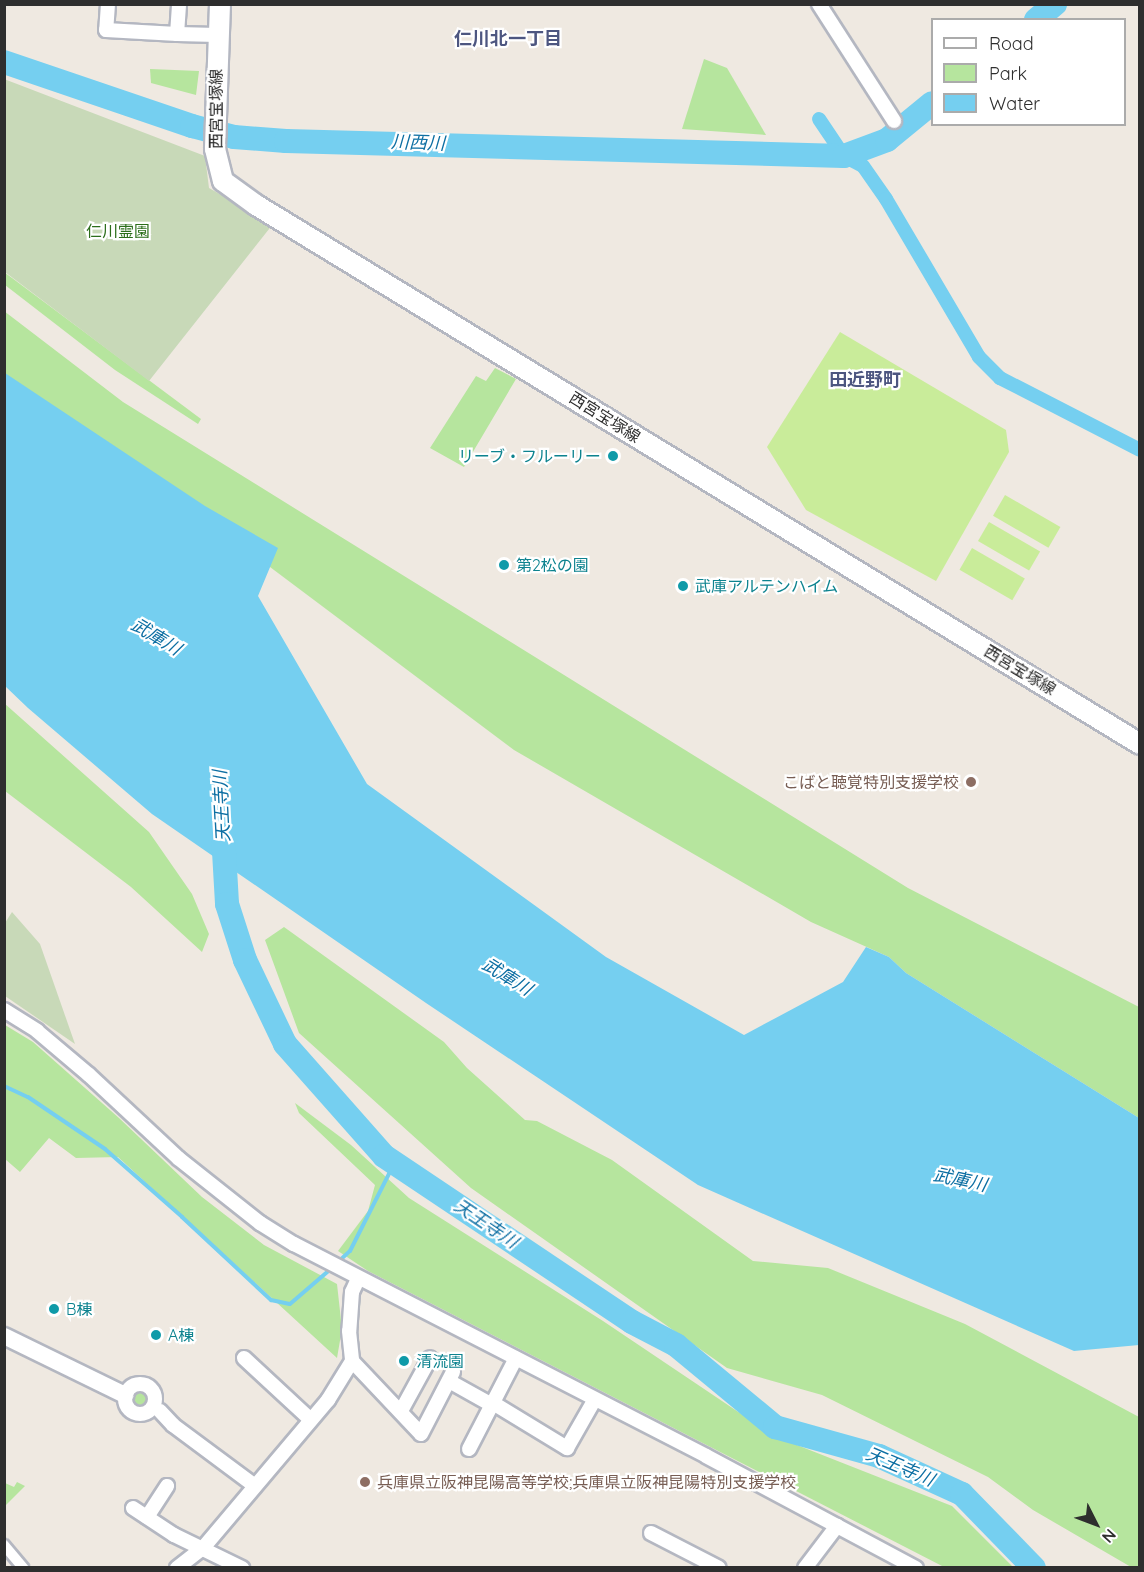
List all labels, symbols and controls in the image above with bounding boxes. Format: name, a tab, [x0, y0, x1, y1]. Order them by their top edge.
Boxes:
legend	[931, 18, 1126, 126]
district label: 仁川北一丁目	[454, 28, 562, 50]
text: Road	[989, 32, 1034, 55]
text: Park	[989, 62, 1027, 85]
street label: 西宮宝塚線	[206, 69, 226, 149]
text: Water	[989, 92, 1040, 115]
water label: 川西川	[391, 131, 445, 155]
park label: 仁川霊園	[86, 221, 150, 241]
district label: 田近野町	[829, 369, 901, 391]
street label: 西宮宝塚線	[566, 388, 644, 446]
place label: リーブ・フルーリー	[457, 446, 601, 466]
marker: リーブ・フルーリー	[606, 449, 620, 463]
place label: 第2松の園	[516, 555, 589, 575]
marker: 第2松の園	[497, 558, 511, 572]
place label: 武庫アルテンハイム	[695, 576, 839, 596]
marker: 武庫アルテンハイム	[676, 579, 690, 593]
water label: 武庫川	[127, 614, 185, 660]
street label: 西宮宝塚線	[981, 641, 1059, 699]
water label: 天王寺川	[209, 769, 235, 843]
place label: こばと聴覚特別支援学校	[783, 772, 959, 792]
marker: こばと聴覚特別支援学校	[964, 775, 978, 789]
water label: 武庫川	[478, 954, 536, 1000]
water label: 武庫川	[931, 1164, 989, 1196]
water label: 天王寺川	[450, 1195, 522, 1253]
place label: B棟	[66, 1299, 92, 1319]
marker: B棟	[47, 1302, 61, 1316]
place label: A棟	[168, 1325, 194, 1345]
marker: A棟	[149, 1328, 163, 1342]
place label: 清流園	[416, 1351, 464, 1371]
marker: 清流園	[397, 1354, 411, 1368]
water label: 天王寺川	[863, 1443, 937, 1491]
place label: 兵庫県立阪神昆陽高等学校;兵庫県立阪神昆陽特別支援学校	[377, 1472, 796, 1492]
marker: 兵庫県立阪神昆陽高等学校;兵庫県立阪神昆陽特別支援学校	[358, 1475, 372, 1489]
north arrow	[1066, 1494, 1126, 1554]
text: N	[1098, 1525, 1121, 1547]

